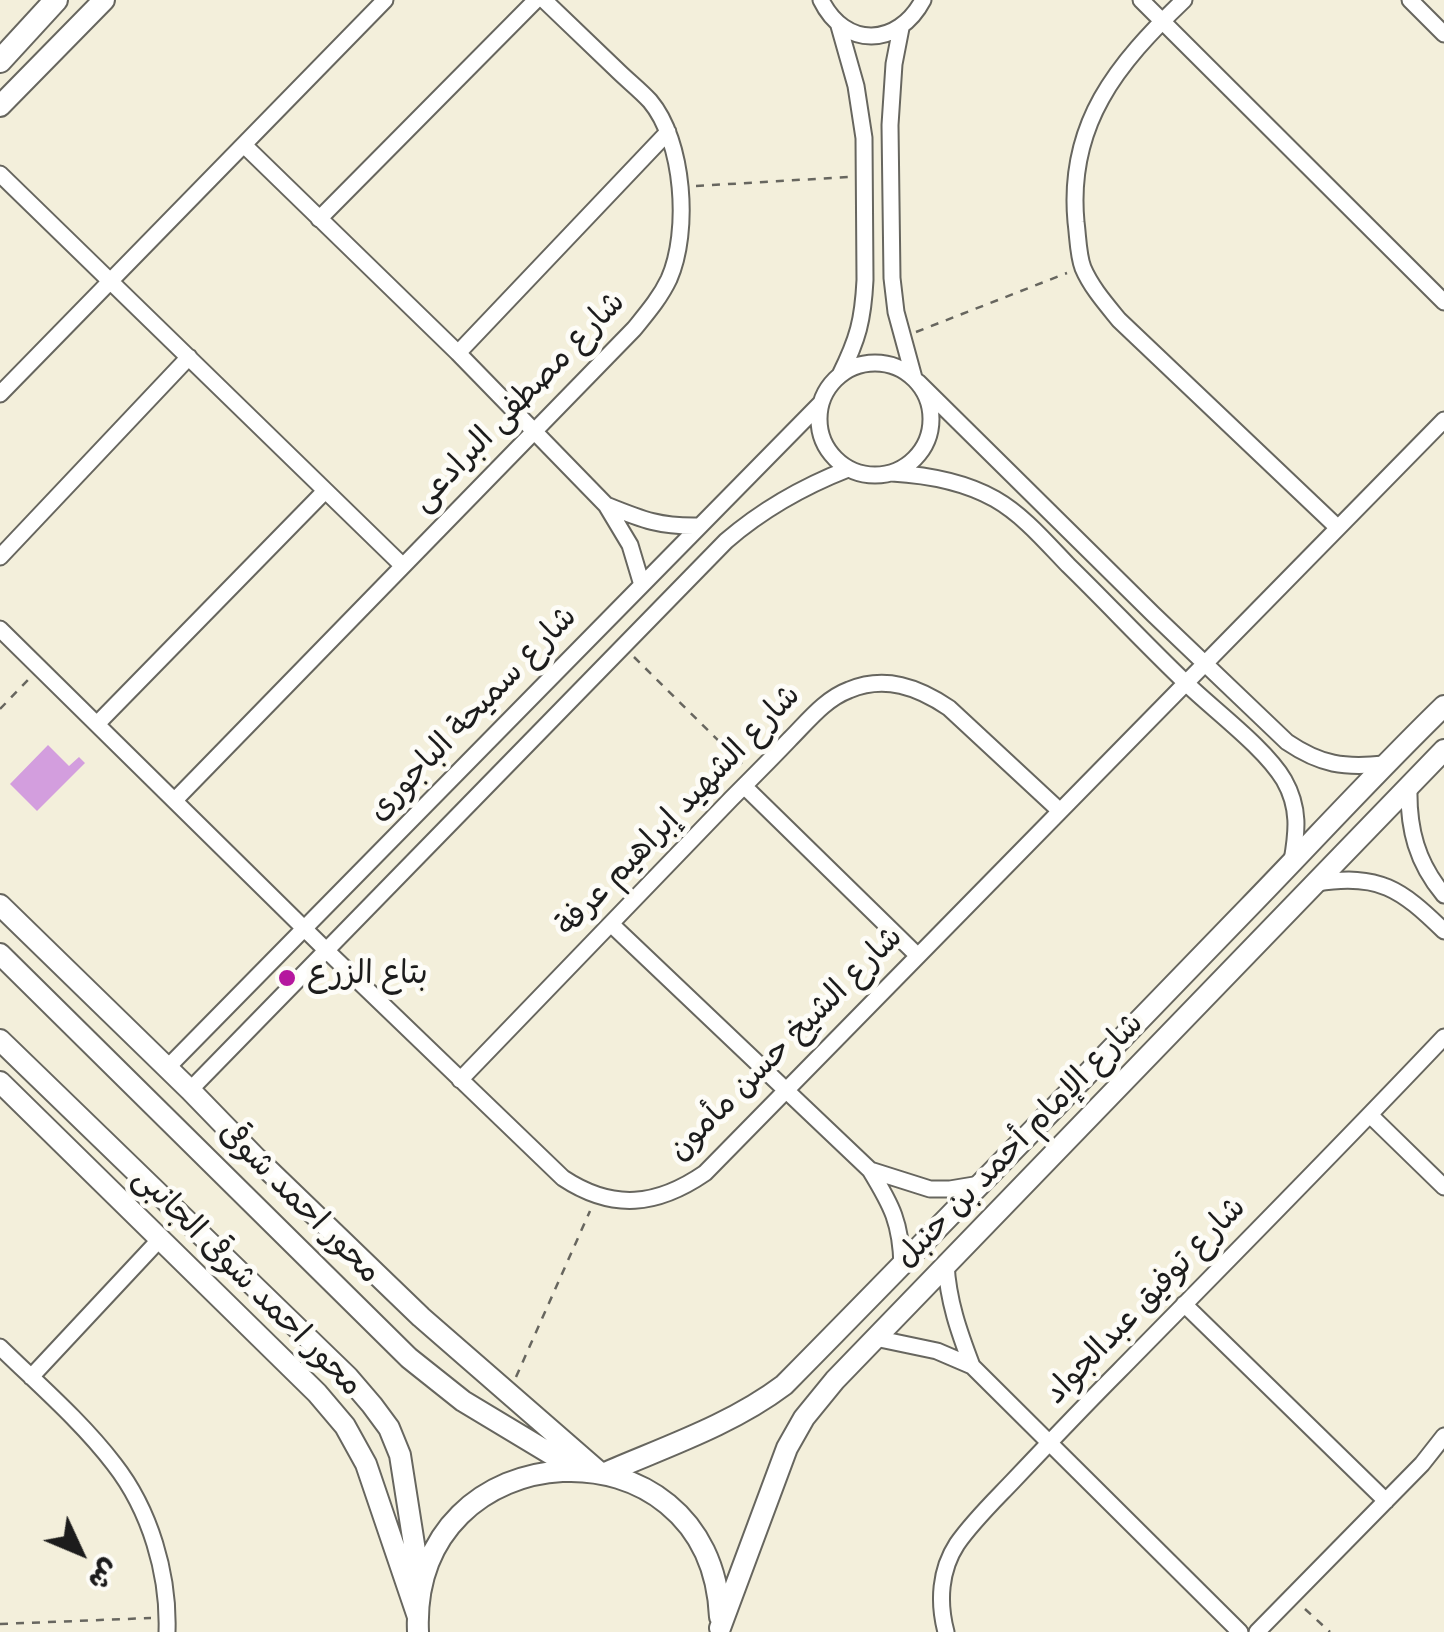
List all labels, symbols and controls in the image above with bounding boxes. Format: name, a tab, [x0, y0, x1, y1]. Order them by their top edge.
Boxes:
street label: شارع مصطفى البرادعى	[406, 286, 636, 522]
street label: شارع سميحة الباجورى	[362, 600, 588, 832]
street label: شارع الشهيد إبراهيم عرفة	[551, 679, 811, 947]
street label: شارع الشيخ حسن مأمون	[663, 921, 913, 1171]
place label: بتاع الزرع	[307, 959, 428, 997]
marker: بتاع الزرع	[276, 967, 298, 989]
street label: شارع الإمام أحمد بن حنبل	[890, 1007, 1154, 1279]
street label: محور احمد شوقى	[208, 1116, 386, 1294]
street label: محور احمد شوقى الجانبى	[122, 1161, 368, 1407]
street label: شارع توفيق عبدالجواد	[1039, 1191, 1257, 1415]
north arrow	[30, 1502, 130, 1602]
text: ش	[76, 1548, 127, 1599]

